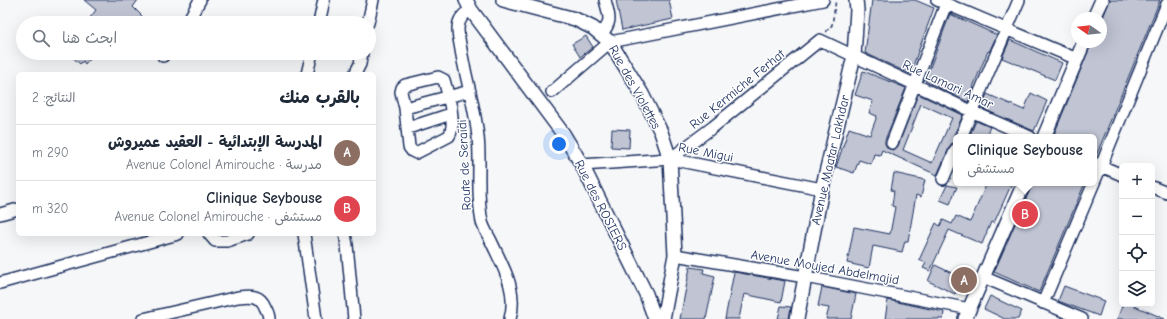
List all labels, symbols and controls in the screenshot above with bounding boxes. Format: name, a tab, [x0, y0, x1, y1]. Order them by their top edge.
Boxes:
north arrow	[1071, 12, 1107, 48]
search box	[16, 16, 376, 60]
icon: search	[30, 27, 52, 49]
text: ابحث هنا	[62, 29, 117, 47]
street label: Rue des Violettes	[606, 42, 664, 132]
street label: Rue Kermiche Ferhat	[686, 45, 788, 132]
street label: Rue Lamari Amar	[900, 56, 996, 112]
text: بالقرب منك	[279, 88, 360, 107]
text: النتائج: 2	[32, 90, 76, 105]
street label: Avenue Maatar Lakhdar	[808, 93, 852, 226]
street label: Route de Seraïdi	[454, 119, 474, 211]
text: المدرسة الإبتدائية - العقيد عميروش	[108, 133, 322, 151]
your location	[549, 134, 569, 154]
popup	[953, 134, 1097, 186]
street label: Rue Migui	[677, 139, 735, 165]
text: Clinique Seybouse	[967, 141, 1083, 159]
text: 290 m	[32, 145, 69, 160]
text: A	[343, 145, 351, 160]
text: مدرسة · Avenue Colonel Amirouche	[126, 157, 322, 172]
street label: Rue des ROSIERS	[572, 157, 630, 253]
text: مستشفى	[967, 161, 1015, 176]
map controls	[1119, 163, 1155, 307]
button: +	[1119, 163, 1155, 199]
text: Clinique Seybouse	[206, 189, 322, 207]
pin: B	[1012, 199, 1038, 229]
button: −	[1119, 199, 1155, 235]
text: 320 m	[32, 201, 68, 216]
text: B	[343, 201, 351, 216]
text: مستشفى · Avenue Colonel Amirouche	[115, 209, 322, 224]
button: locate	[1119, 235, 1155, 271]
street label: Avenue Moujed Abdelmajid	[750, 247, 900, 287]
pin: A	[951, 265, 977, 295]
button: layers	[1119, 271, 1155, 307]

